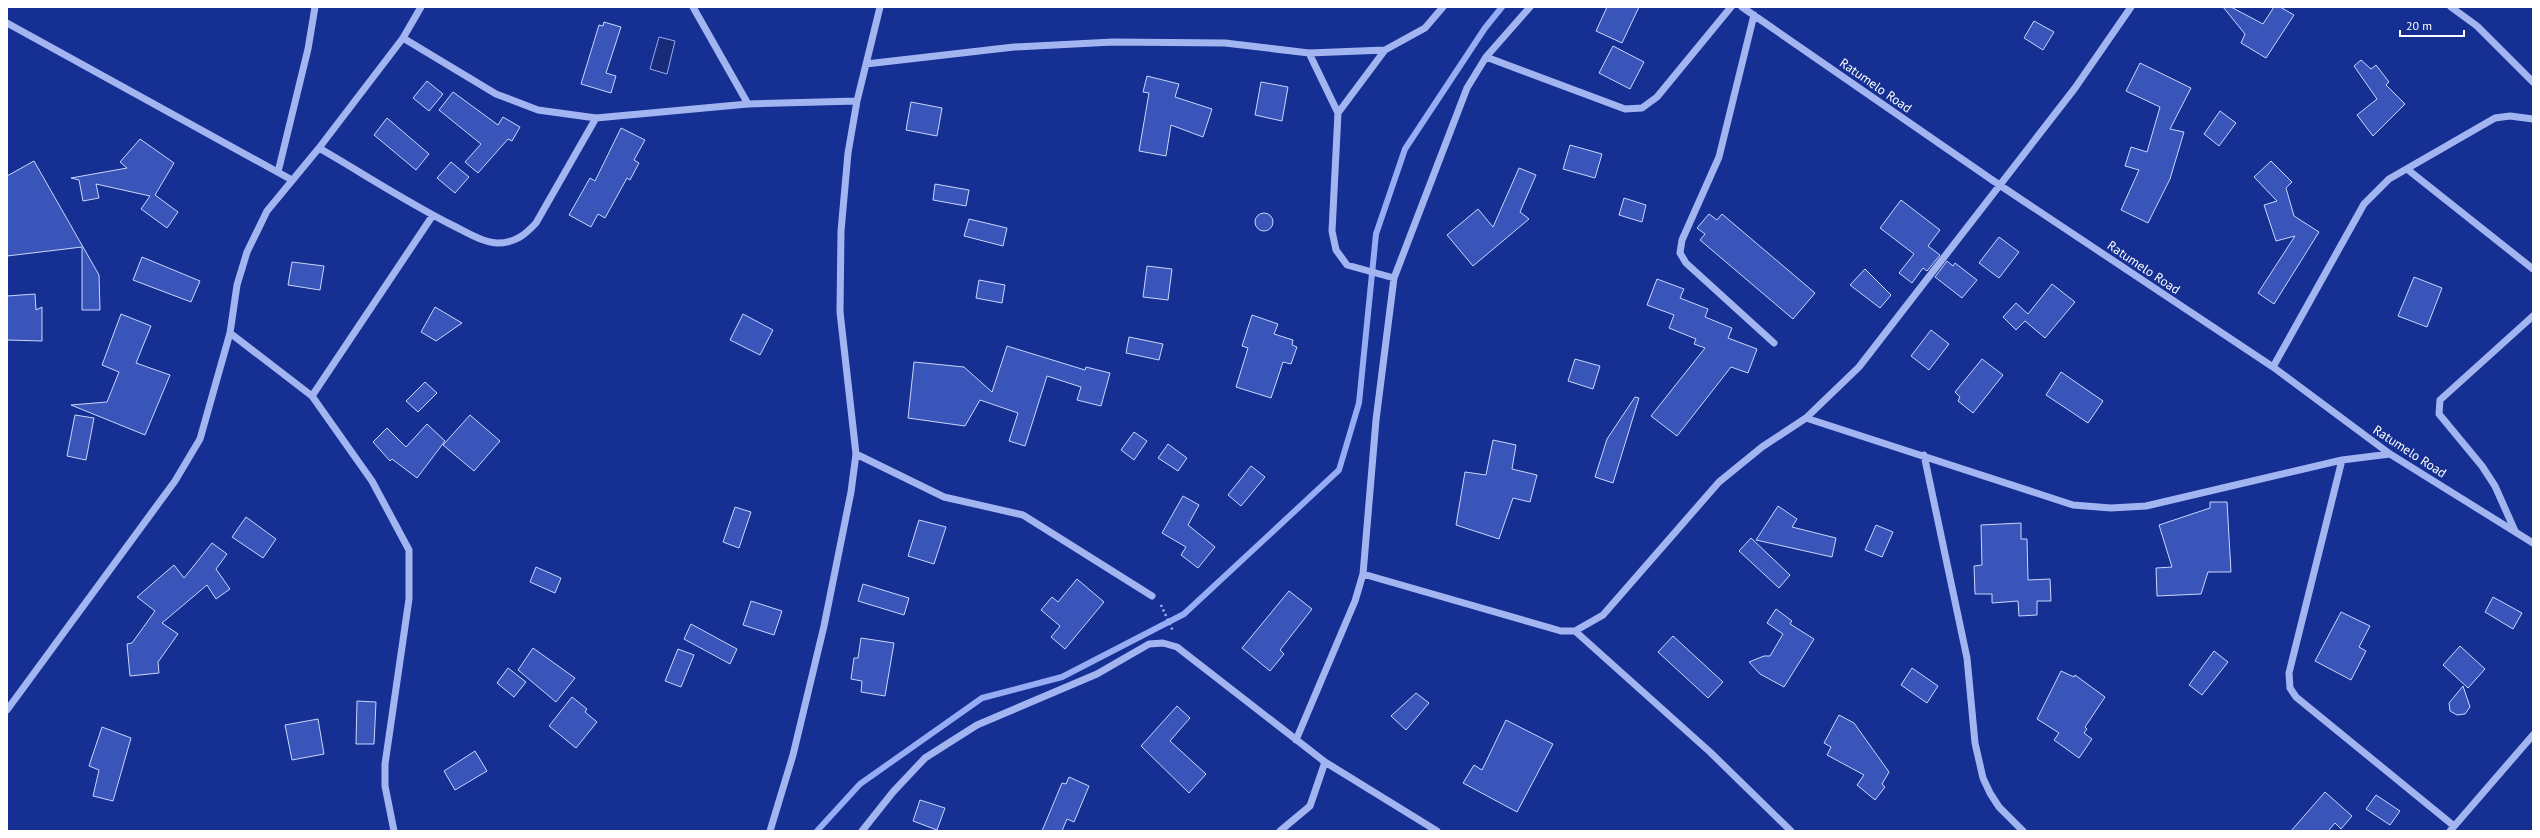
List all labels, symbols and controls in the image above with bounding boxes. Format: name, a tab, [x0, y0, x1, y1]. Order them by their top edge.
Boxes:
scale bar	[2400, 12, 2464, 38]
text: 20 m	[2406, 18, 2432, 33]
street label: Ratumelo Road	[1836, 54, 1915, 117]
street label: Ratumelo Road	[2104, 237, 2183, 298]
street label: Ratumelo Road	[2370, 421, 2450, 482]

